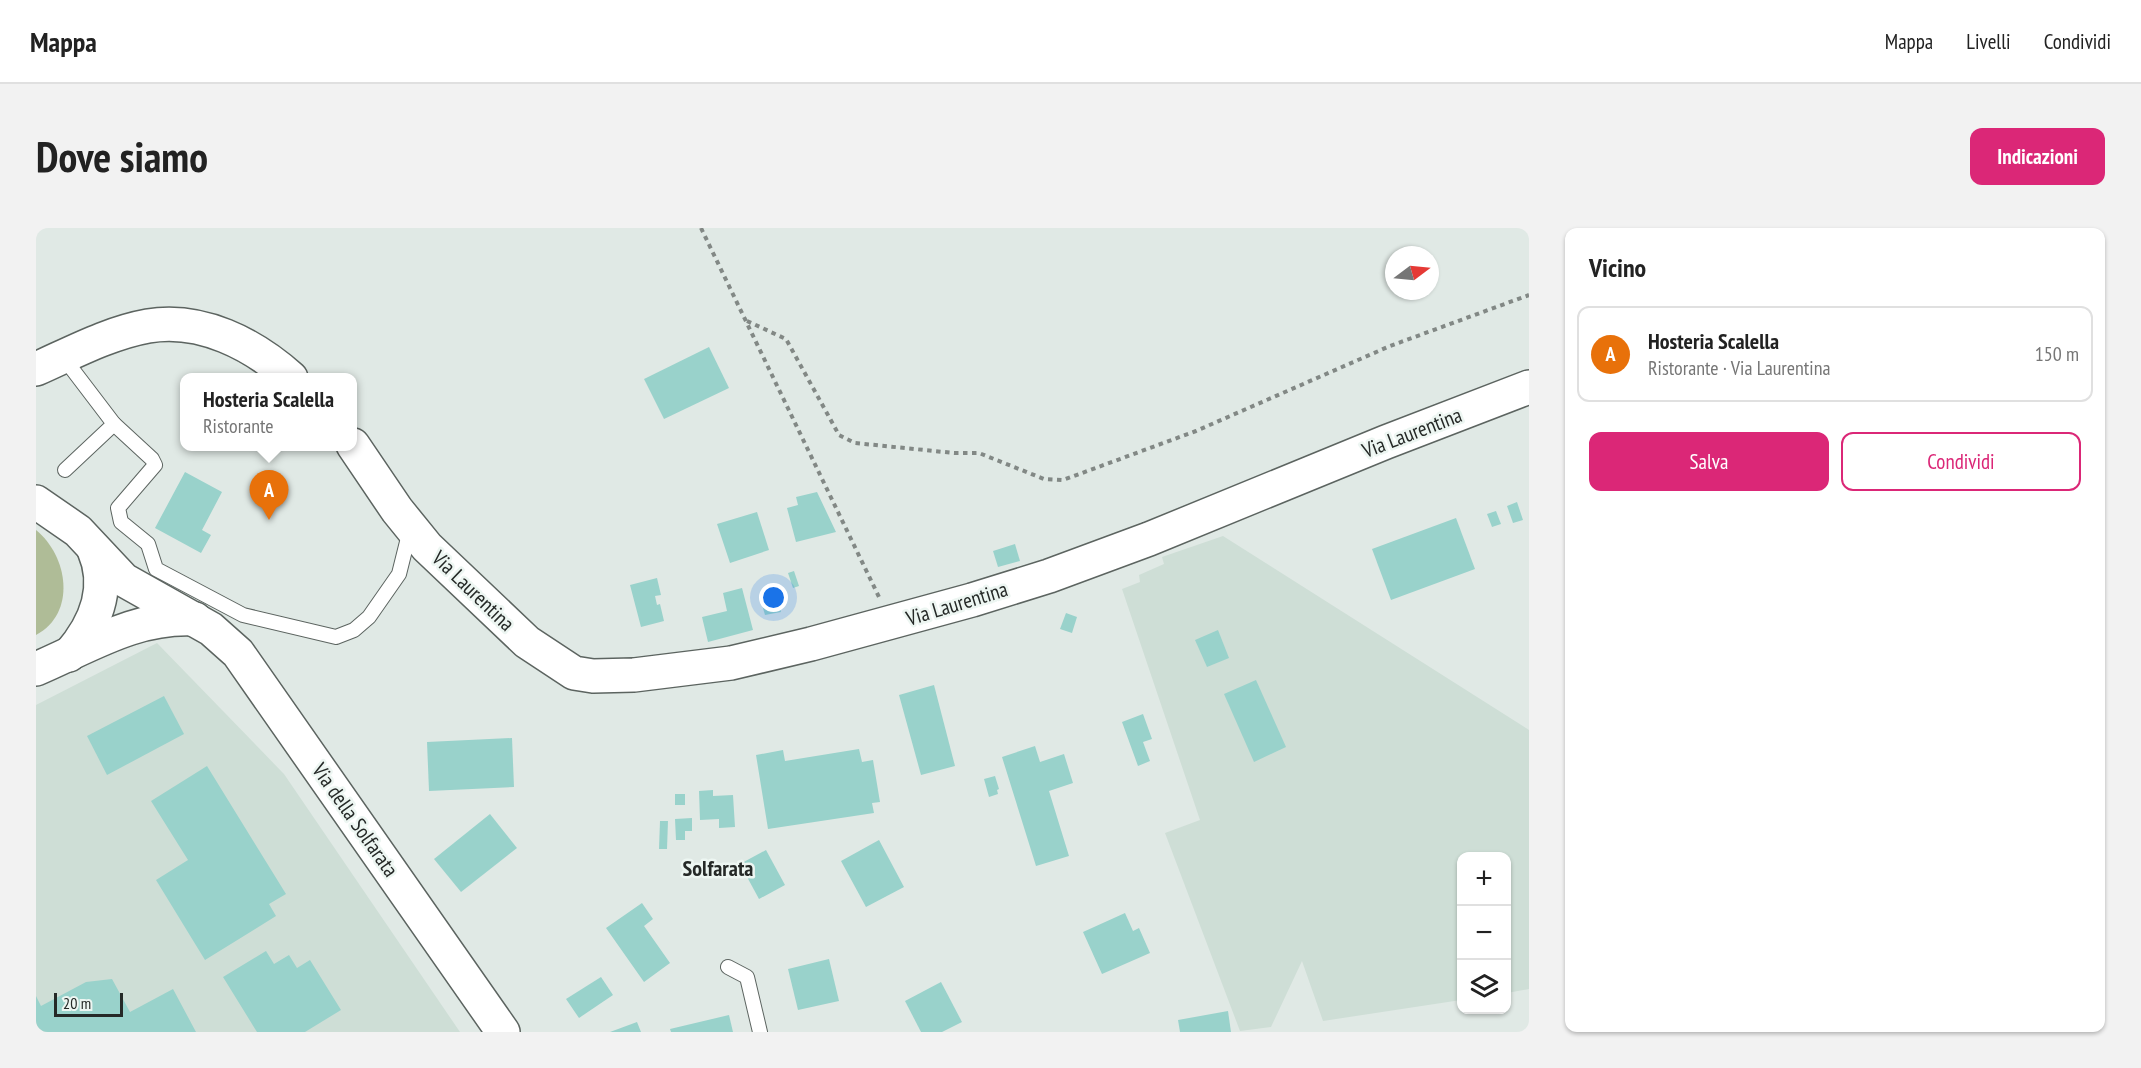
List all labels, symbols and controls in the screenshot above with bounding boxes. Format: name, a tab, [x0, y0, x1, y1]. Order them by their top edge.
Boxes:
text: Mappa	[30, 23, 97, 60]
text: Mappa	[1885, 28, 1933, 55]
text: Livelli	[1966, 28, 2011, 55]
text: Condividi	[2044, 28, 2111, 55]
button: Indicazioni	[1970, 128, 2105, 185]
text: Dove siamo	[36, 129, 208, 184]
north arrow	[1385, 246, 1439, 300]
text: Vicino	[1589, 251, 1646, 284]
text: Hosteria Scalella	[1648, 327, 1779, 355]
text: A	[1605, 341, 1616, 367]
text: 150 m	[2035, 341, 2079, 367]
text: Ristorante · Via Laurentina	[1648, 355, 1830, 381]
popup	[180, 373, 357, 451]
text: Hosteria Scalella	[203, 385, 334, 413]
street label: Via Laurentina	[1357, 401, 1466, 464]
text: Ristorante	[203, 413, 274, 439]
button: Salva	[1589, 432, 1829, 491]
button: Condividi	[1841, 432, 2081, 491]
pin: A	[250, 470, 288, 520]
street label: Via Laurentina	[426, 544, 520, 637]
street label: Via Laurentina	[902, 575, 1011, 632]
your location	[759, 583, 788, 612]
street label: Via della Solfarata	[306, 757, 405, 882]
map controls	[1457, 852, 1511, 1014]
button: +	[1457, 852, 1511, 906]
district label: Solfarata	[683, 854, 753, 882]
button: −	[1457, 906, 1511, 960]
button: layers	[1457, 960, 1511, 1014]
scale bar	[54, 990, 123, 1018]
text: 20 m	[63, 993, 91, 1013]

